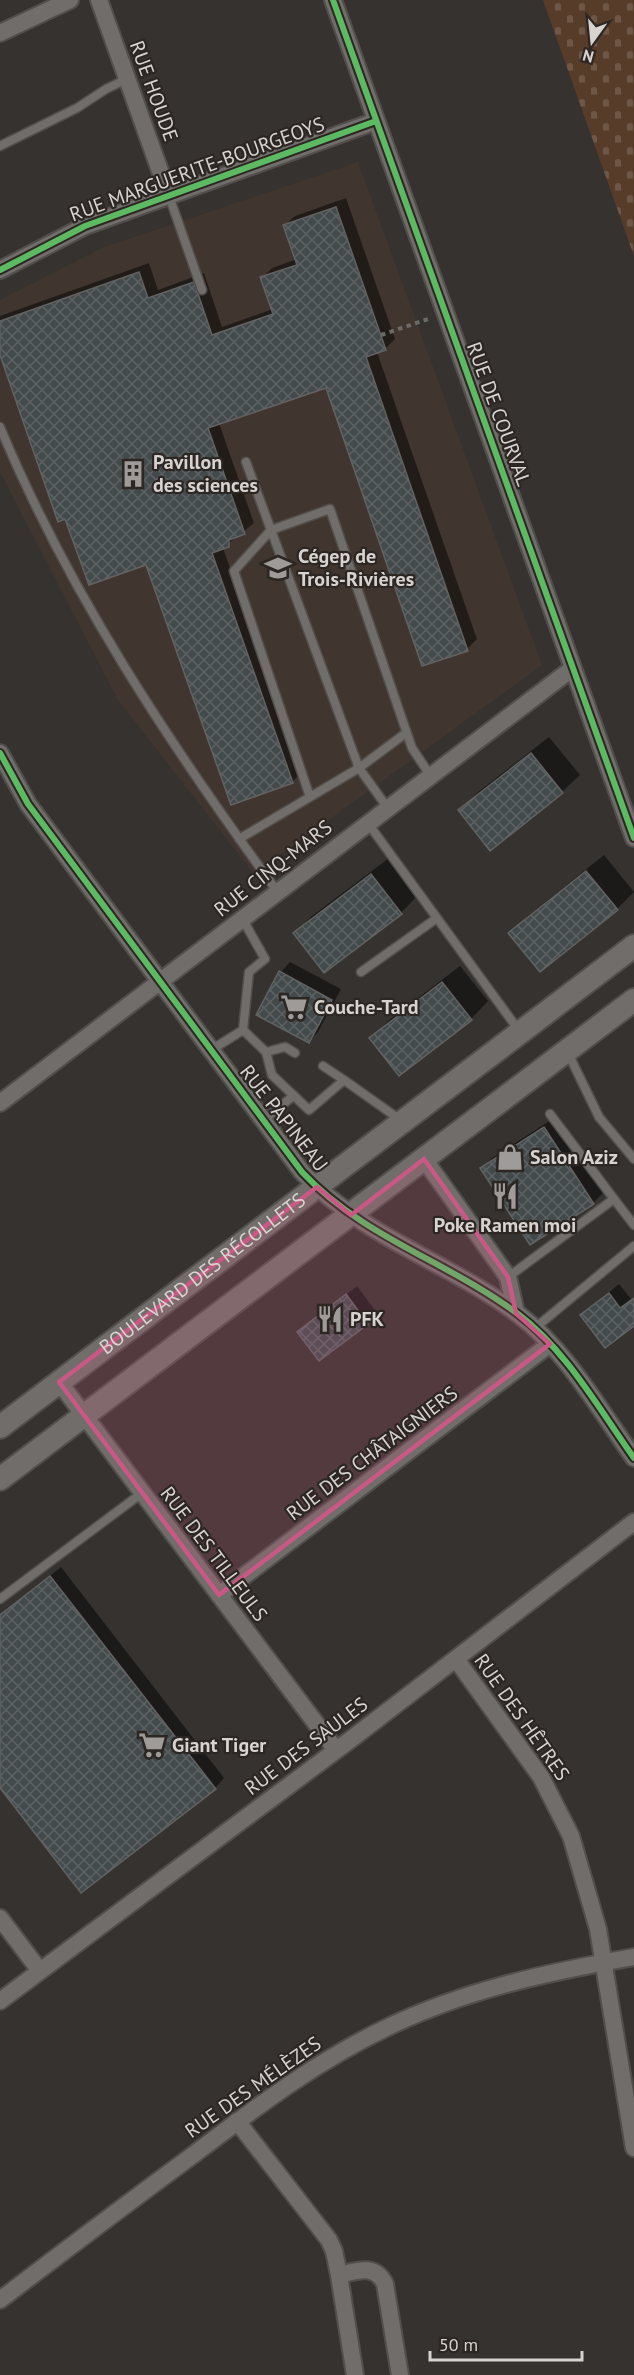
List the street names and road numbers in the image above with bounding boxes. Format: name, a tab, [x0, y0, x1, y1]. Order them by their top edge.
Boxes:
street label: RUE HOUDE	[124, 37, 184, 145]
street label: RUE MARGUERITE-BOURGEOYS	[66, 111, 328, 227]
street label: RUE DE COURVAL	[461, 339, 537, 489]
street label: RUE CINQ-MARS	[209, 814, 337, 922]
street label: RUE PAPINEAU	[234, 1059, 334, 1177]
street label: BOULEVARD DES RÉCOLLETS	[94, 1187, 311, 1360]
street label: RUE DES CHÂTAIGNIERS	[281, 1380, 463, 1526]
street label: RUE DES TILLEULS	[155, 1481, 273, 1627]
street label: RUE DES HÊTRES	[469, 1648, 575, 1786]
street label: RUE DES SAULES	[239, 1691, 373, 1801]
street label: RUE DES MÉLÈZES	[180, 2030, 326, 2144]

